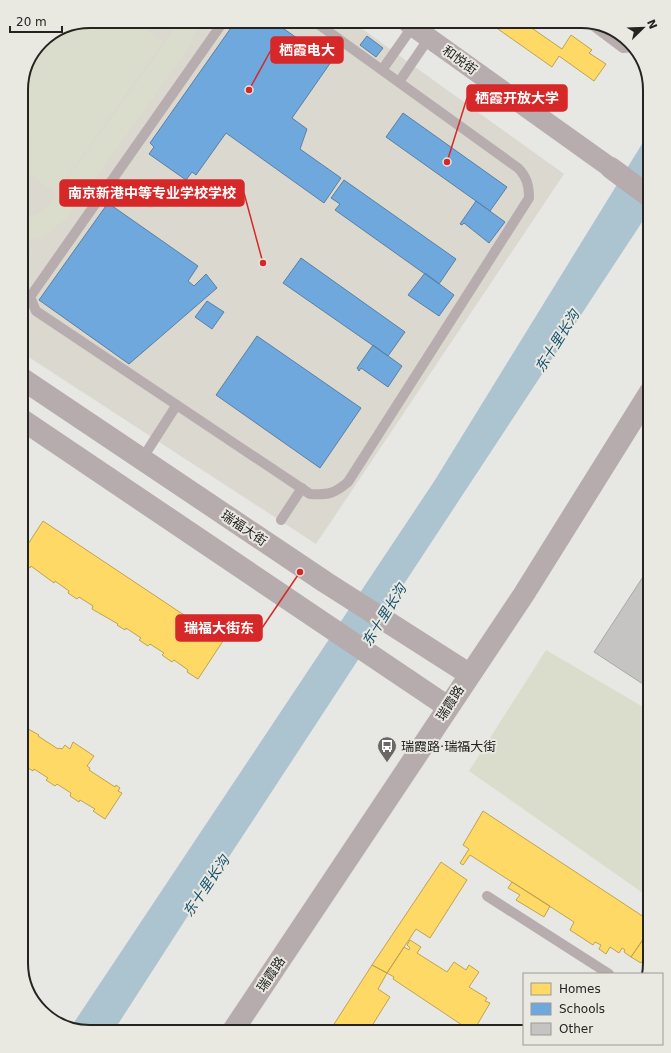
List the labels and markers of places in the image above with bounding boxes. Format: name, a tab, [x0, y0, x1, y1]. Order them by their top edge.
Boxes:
callout: 栖霞电大	[271, 37, 343, 63]
callout: 栖霞开放大学	[467, 85, 567, 111]
callout: 南京新港中等专业学校学校	[60, 180, 244, 206]
callout: 瑞福大街东	[176, 615, 262, 641]
bus stop icon: 瑞霞路·瑞福大街	[376, 735, 398, 763]
place label: 瑞霞路·瑞福大街	[401, 739, 496, 754]

